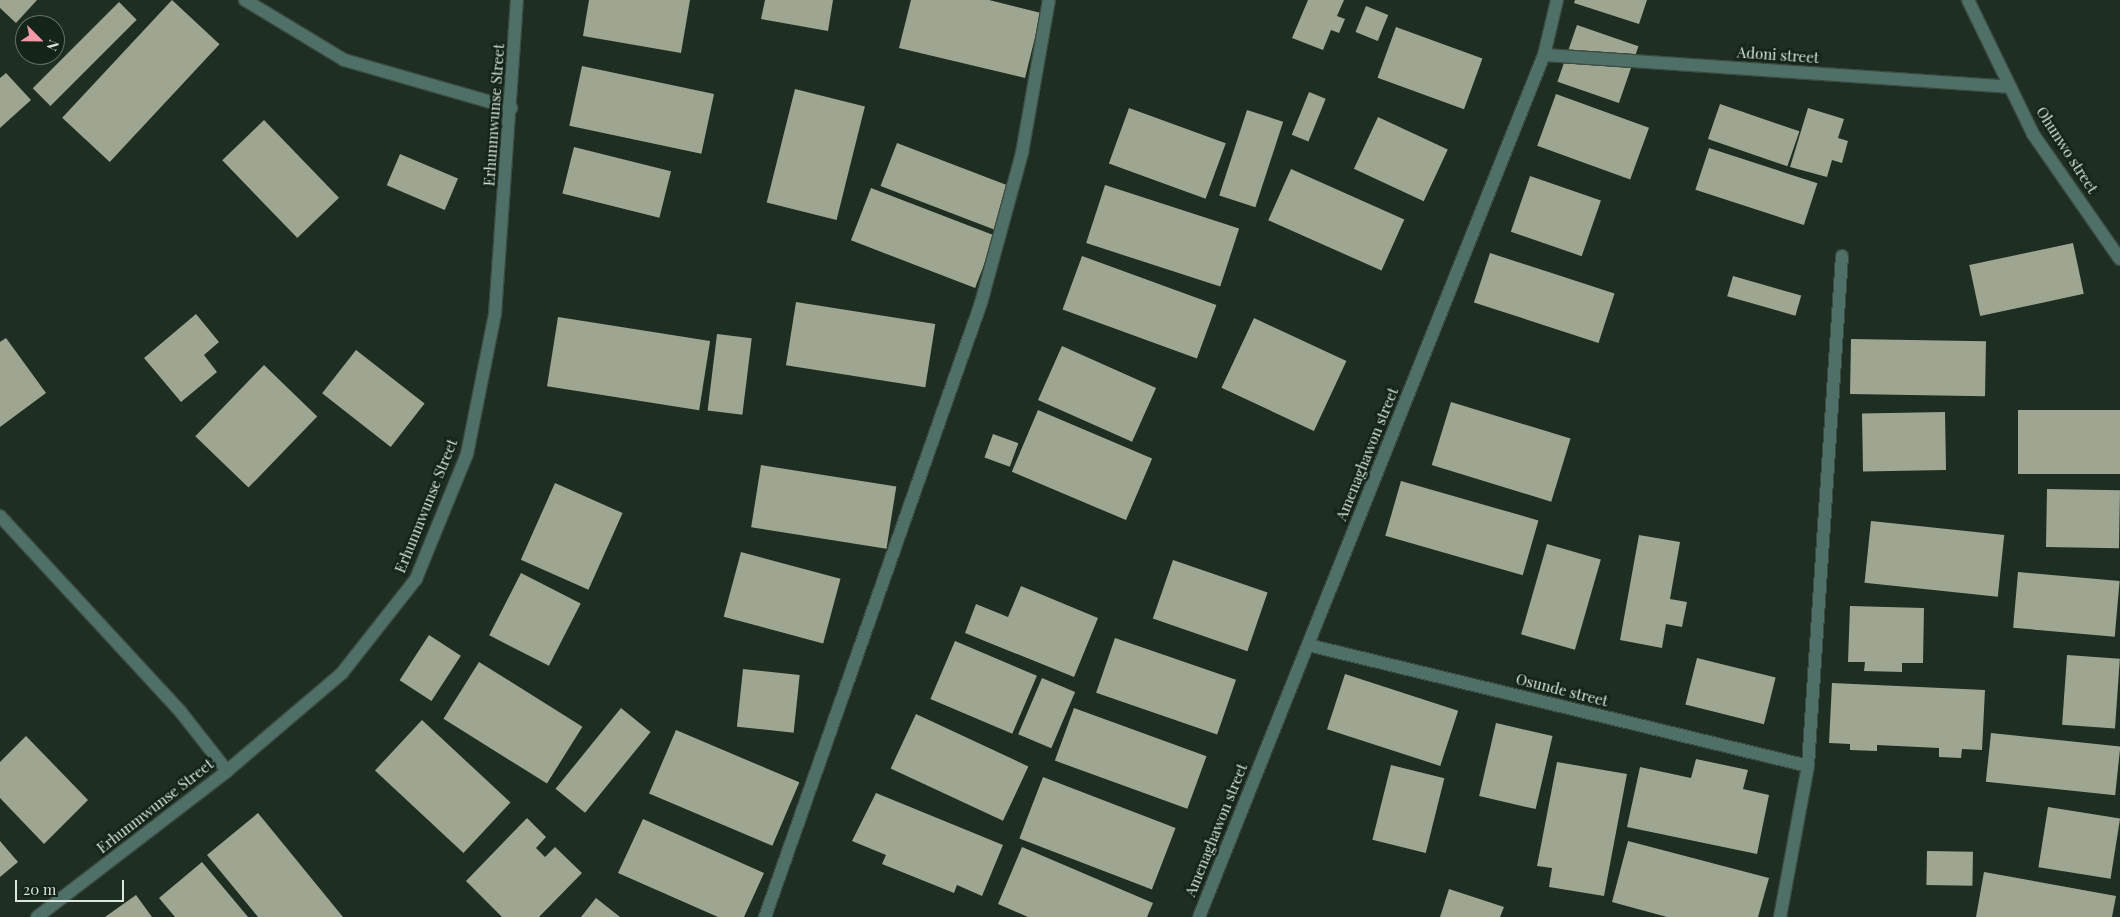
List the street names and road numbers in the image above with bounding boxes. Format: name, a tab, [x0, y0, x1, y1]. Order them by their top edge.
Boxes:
street label: Erhunmwunse Street	[480, 43, 508, 187]
street label: Adoni street	[1736, 43, 1820, 67]
street label: Ohunwo street	[2032, 103, 2102, 197]
street label: Amenaghawon street	[1332, 385, 1402, 523]
street label: Erhunmwunse Street	[391, 436, 461, 576]
street label: Osunde street	[1514, 670, 1610, 710]
street label: Erhunmwunse Street	[93, 755, 217, 857]
street label: Amenaghawon street	[1181, 761, 1251, 899]

